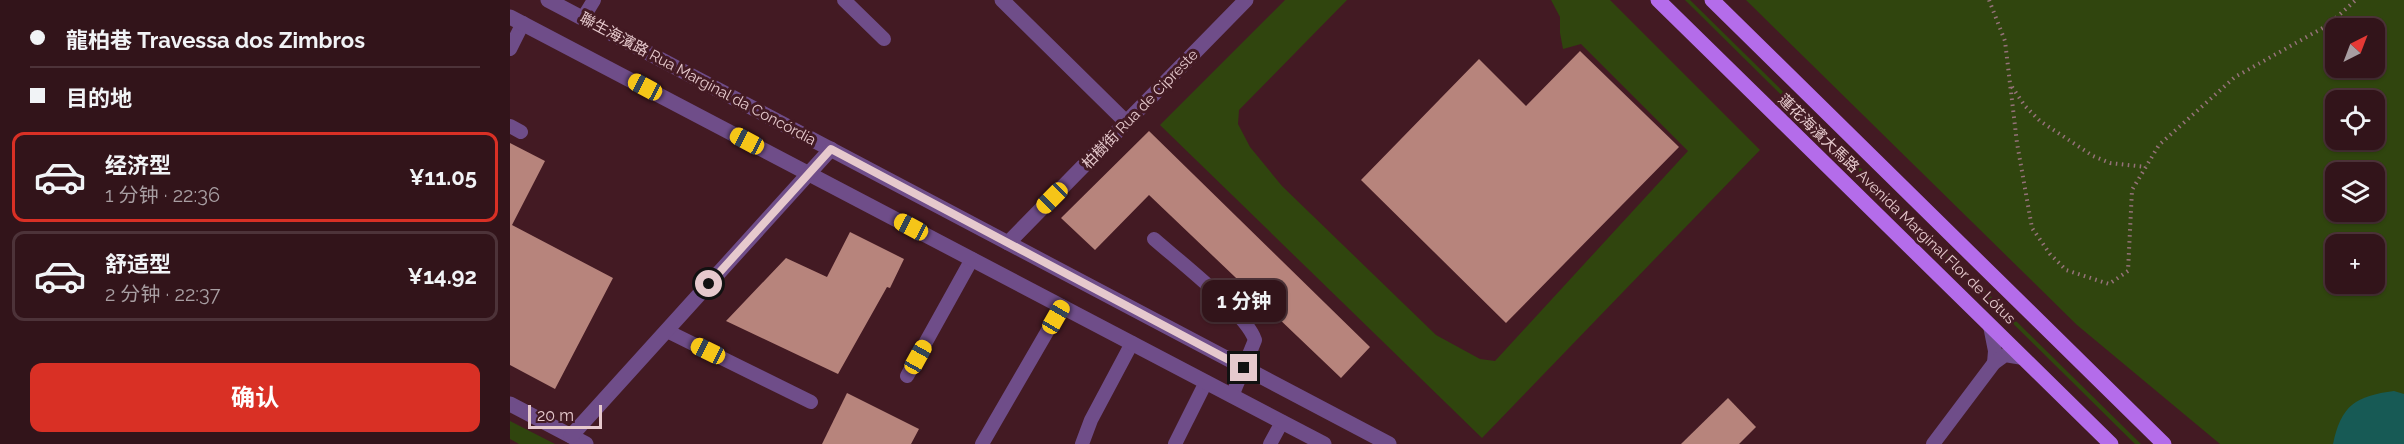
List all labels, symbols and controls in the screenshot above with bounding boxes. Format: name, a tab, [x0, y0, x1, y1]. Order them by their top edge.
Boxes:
street label: 聯生海濱路 Rua Marginal da Concórdia	[577, 9, 819, 149]
north arrow	[2325, 18, 2385, 78]
map controls	[2325, 18, 2385, 294]
text: 龍柏巷 Travessa dos Zimbros	[66, 27, 365, 53]
street label: 柏樹街 Rua de Cipreste	[1078, 45, 1202, 172]
car	[625, 71, 665, 103]
text: 目的地	[66, 85, 132, 111]
street label: 蓮花海濱大馬路 Avenida Marginal Flor de Lótus	[1775, 90, 2019, 328]
button: locate	[2325, 90, 2385, 150]
car	[727, 125, 767, 157]
icon: car	[33, 150, 87, 204]
text: 经济型	[105, 152, 171, 178]
button: layers	[2325, 162, 2385, 222]
text: ¥11.05	[409, 164, 477, 190]
car	[1033, 179, 1071, 217]
text: 1 分钟 · 22:36	[105, 183, 220, 207]
car	[891, 211, 931, 243]
button: +	[2325, 234, 2385, 294]
icon: car	[33, 249, 87, 303]
text: 舒适型	[105, 251, 171, 277]
text: ¥14.92	[408, 263, 477, 289]
route start	[695, 270, 722, 297]
callout: 1 分钟	[1202, 281, 1286, 323]
text: 2 分钟 · 22:37	[105, 282, 220, 306]
text: 1 分钟	[1217, 289, 1271, 313]
car	[1039, 297, 1073, 337]
car	[688, 335, 728, 367]
car	[901, 337, 935, 377]
route end	[1230, 354, 1257, 381]
button: 确认	[30, 363, 480, 432]
scale bar	[528, 402, 602, 430]
text: 20 m	[537, 406, 574, 425]

